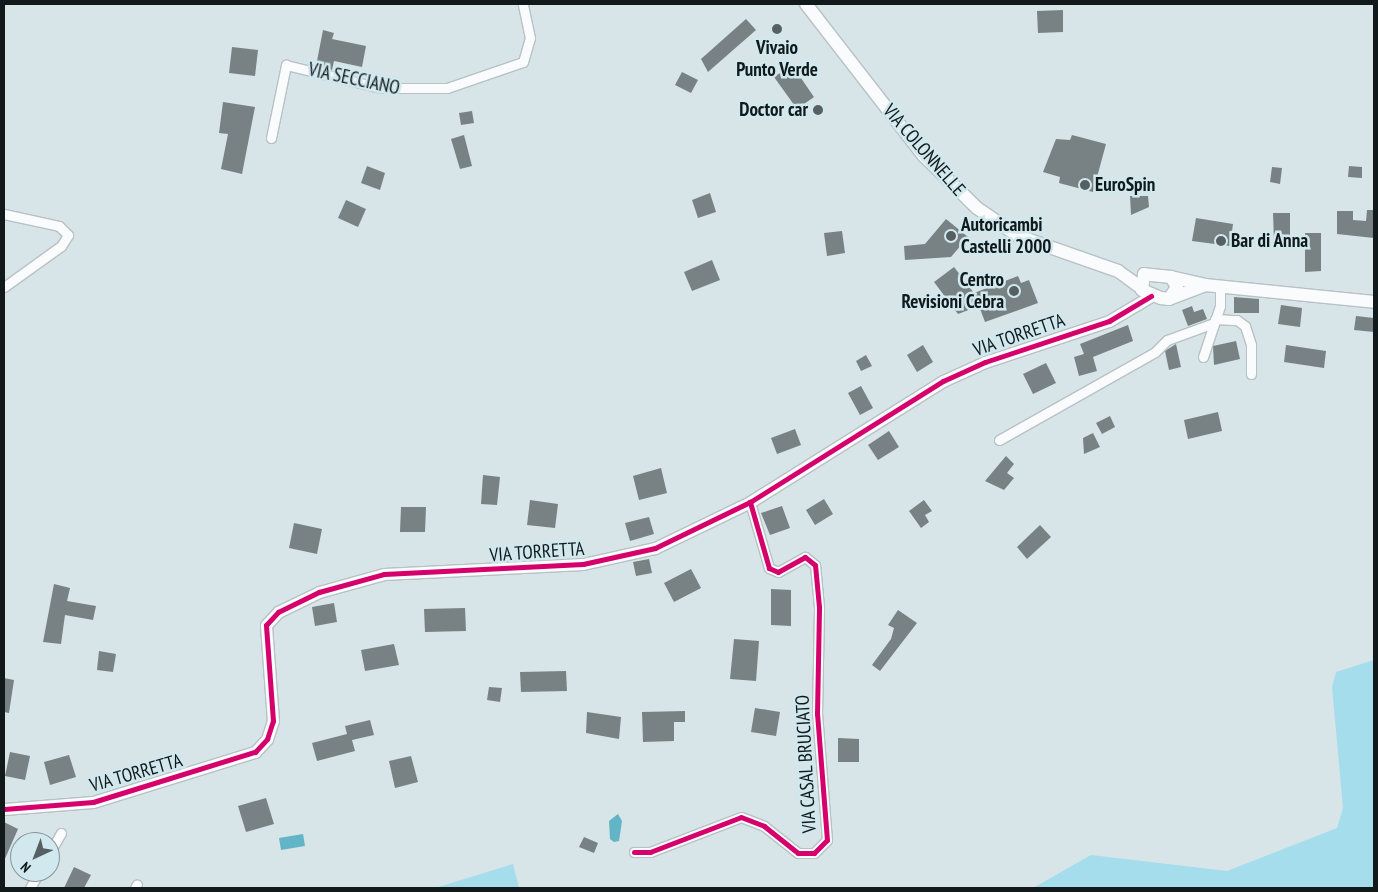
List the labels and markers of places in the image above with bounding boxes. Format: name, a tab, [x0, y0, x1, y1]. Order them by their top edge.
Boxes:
marker: Vivaio Punto Verde	[771, 23, 783, 35]
place label: Vivaio Punto Verde	[736, 37, 818, 81]
place label: Doctor car	[739, 99, 808, 121]
marker: Doctor car	[812, 104, 824, 116]
place label: EuroSpin	[1095, 174, 1155, 196]
marker: EuroSpin	[1079, 179, 1091, 191]
place label: Autoricambi Castelli 2000	[961, 214, 1051, 258]
marker: Autoricambi Castelli 2000	[945, 230, 957, 242]
place label: Bar di Anna	[1231, 230, 1309, 252]
marker: Bar di Anna	[1215, 235, 1227, 247]
place label: Centro Revisioni Cebra	[901, 269, 1004, 313]
marker: Centro Revisioni Cebra	[1008, 285, 1020, 297]

